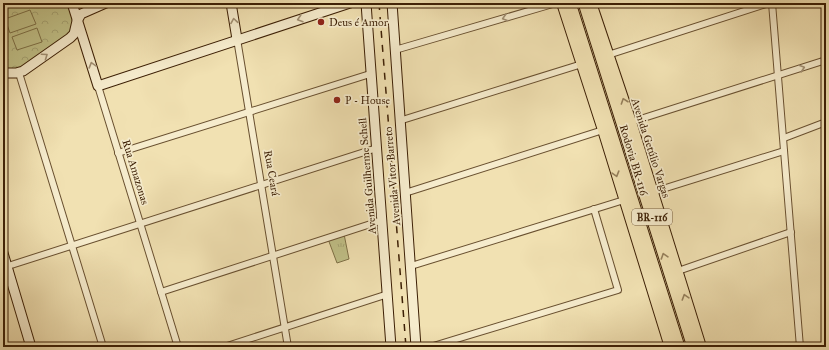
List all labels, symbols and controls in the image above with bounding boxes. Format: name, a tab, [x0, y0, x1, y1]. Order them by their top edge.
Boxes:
one-way arrow	[502, 13, 509, 22]
one-way arrow	[297, 14, 304, 23]
place label: Deus é Amor	[329, 16, 389, 29]
marker: Deus é Amor	[316, 17, 326, 27]
one-way arrow	[230, 18, 239, 24]
one-way arrow	[41, 53, 48, 61]
one-way arrow	[88, 62, 97, 69]
one-way arrow	[798, 64, 805, 72]
place label: P - House	[345, 94, 390, 107]
marker: P - House	[332, 95, 342, 105]
street label: Avenida Getúlio Vargas	[628, 96, 673, 200]
one-way arrow	[620, 98, 629, 105]
street label: Avenida Guilherme Schell	[356, 117, 379, 236]
street label: Rodovia BR-116	[617, 123, 651, 198]
street label: Avenida Vitor Barreto	[382, 126, 403, 227]
street label: Rua Amazonas	[119, 138, 152, 206]
street label: Rua Ceará	[261, 149, 282, 197]
one-way arrow	[611, 170, 620, 177]
road number: BR-116	[632, 209, 672, 225]
one-way arrow	[660, 253, 669, 260]
one-way arrow	[681, 293, 690, 300]

